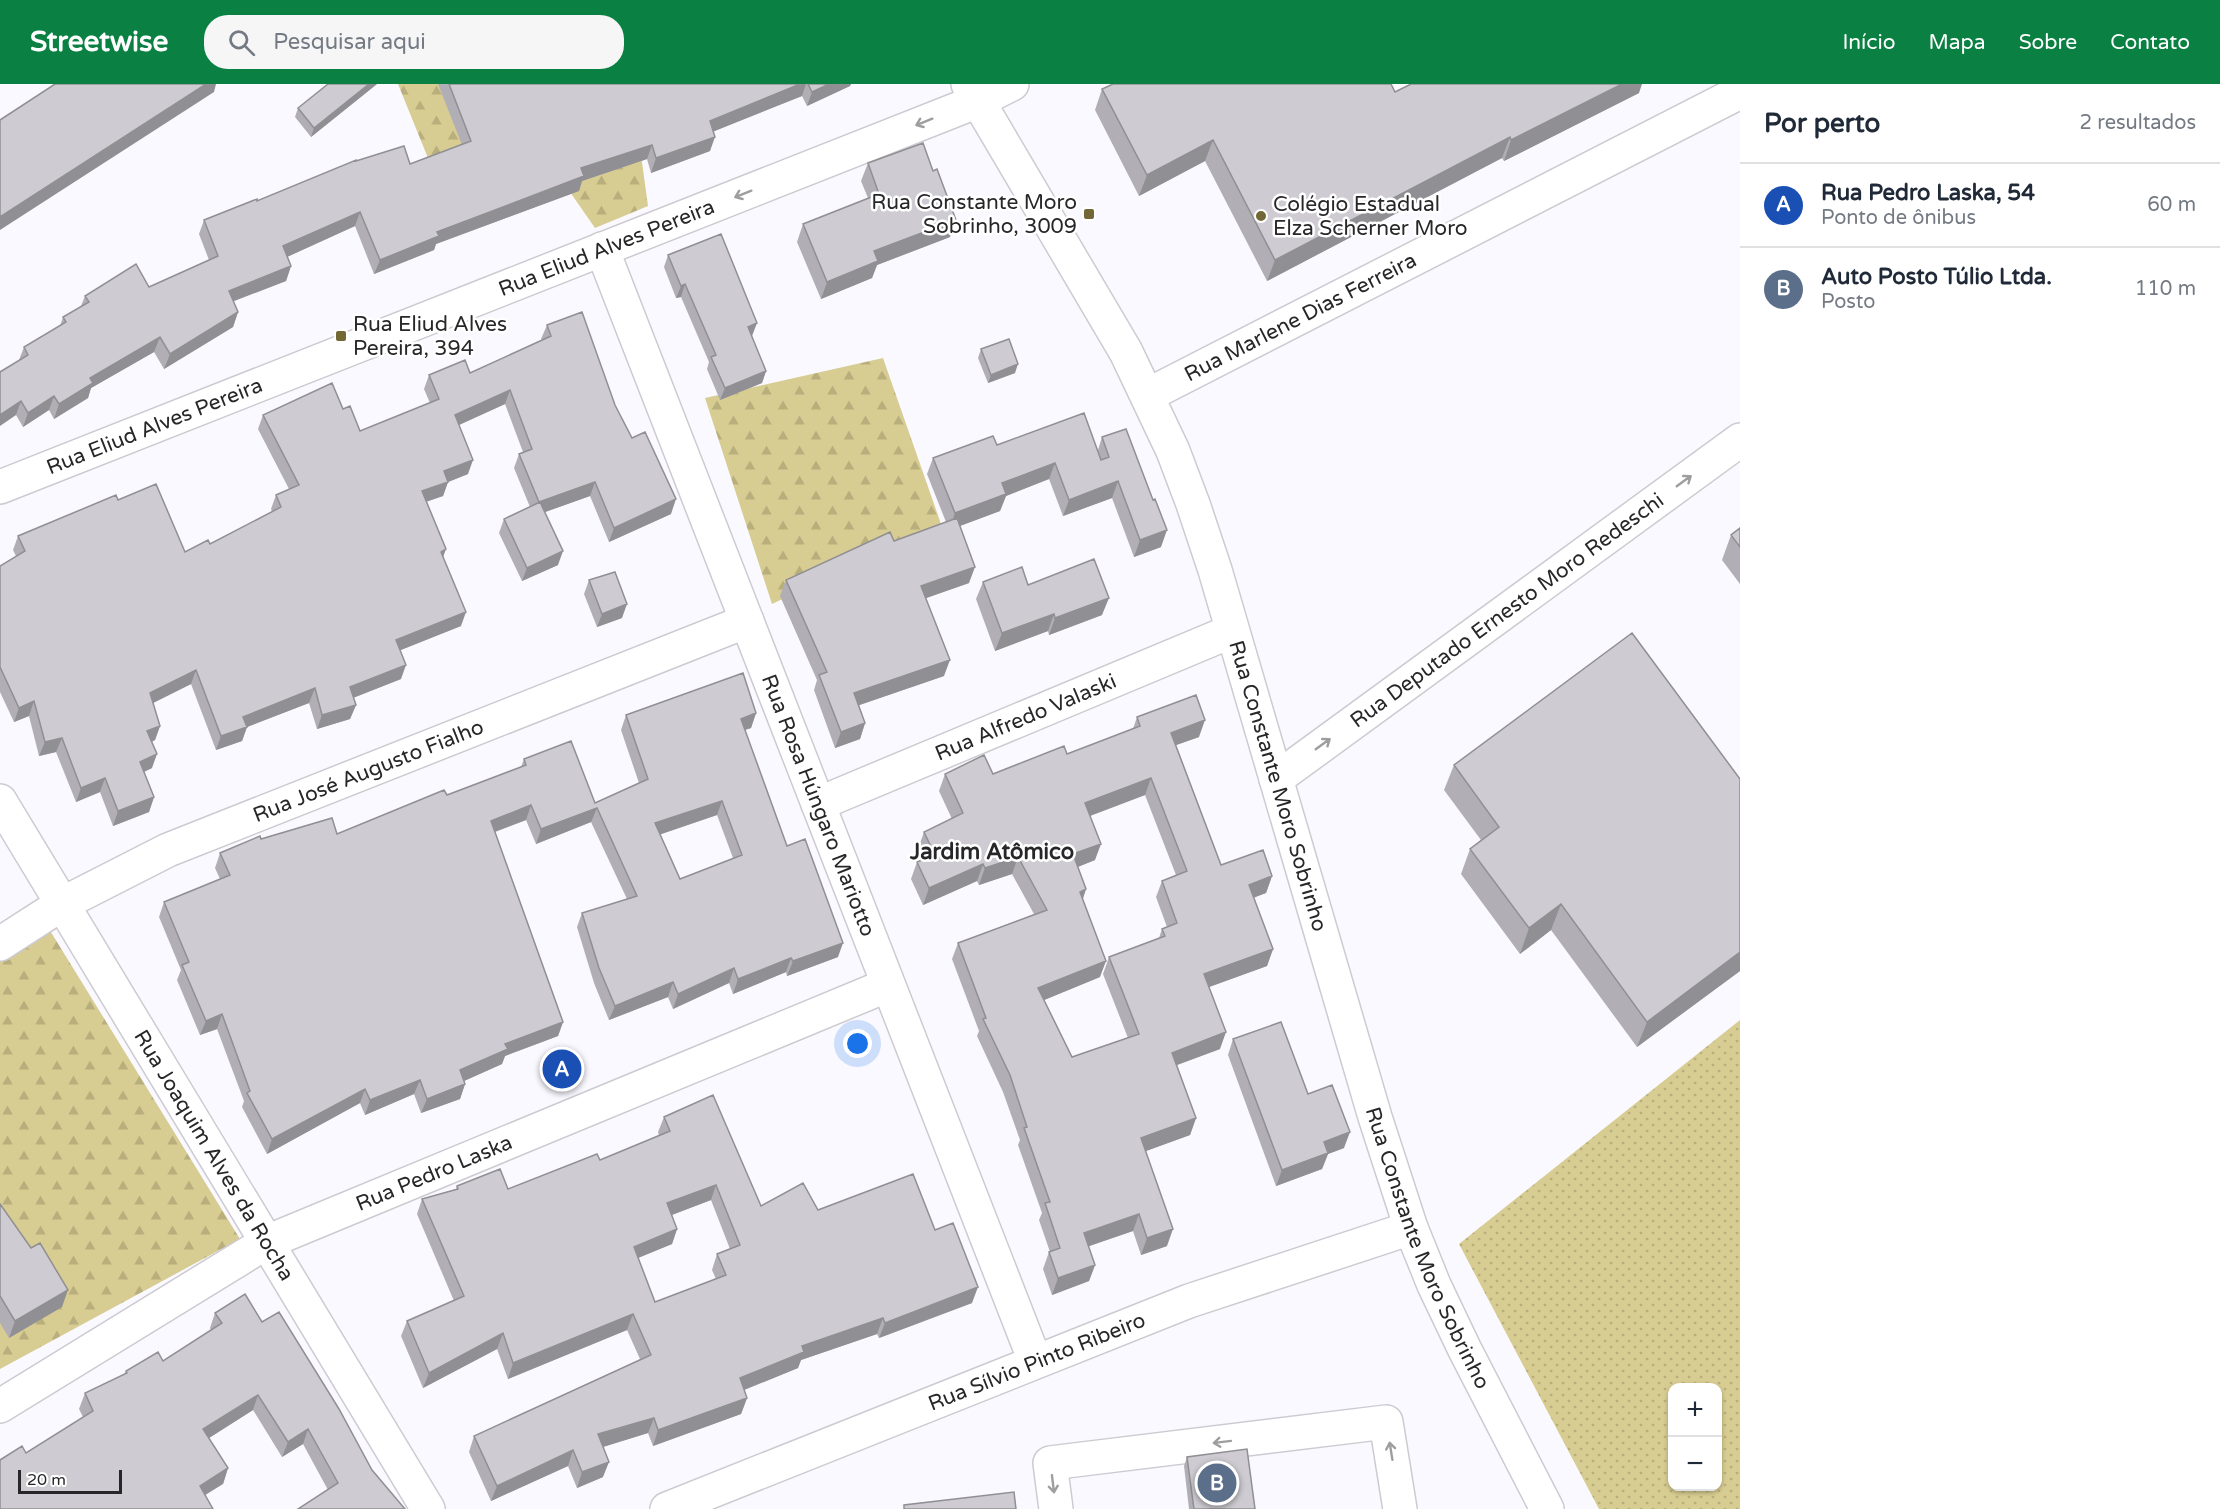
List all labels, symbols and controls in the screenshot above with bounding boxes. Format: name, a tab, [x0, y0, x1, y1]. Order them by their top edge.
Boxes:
search box	[204, 15, 624, 69]
text: Streetwise	[30, 25, 168, 59]
icon: search	[225, 26, 258, 59]
text: Pesquisar aqui	[273, 29, 426, 55]
text: Início	[1843, 30, 1895, 55]
text: Mapa	[1928, 30, 1986, 55]
text: Sobre	[2019, 30, 2077, 55]
text: Contato	[2110, 30, 2190, 55]
text: Por perto	[1764, 108, 1880, 139]
text: 2 resultados	[2080, 111, 2196, 135]
one-way arrow	[915, 118, 934, 129]
text: Rua Pedro Laska, 54	[1821, 180, 2035, 206]
one-way arrow	[734, 189, 752, 200]
place label: Rua Constante Moro Sobrinho, 3009	[871, 190, 1077, 239]
place label: Colégio Estadual Elza Scherner Moro	[1273, 192, 1468, 241]
text: A	[1776, 193, 1791, 217]
text: 60 m	[2147, 193, 2196, 217]
street label: Rua Eliud Alves Pereira	[495, 194, 718, 301]
text: Ponto de ônibus	[1821, 206, 1976, 230]
marker: Rua Constante Moro Sobrinho, 3009	[1082, 207, 1096, 221]
marker: Colégio Estadual Elza Scherner Moro	[1254, 209, 1268, 223]
street label: Rua Marlene Dias Ferreira	[1180, 247, 1420, 387]
text: Auto Posto Túlio Ltda.	[1821, 264, 2052, 290]
text: B	[1777, 277, 1790, 301]
text: 110 m	[2135, 277, 2196, 301]
text: Posto	[1821, 290, 1876, 314]
place label: Rua Eliud Alves Pereira, 394	[353, 312, 507, 361]
marker: Rua Eliud Alves Pereira, 394	[334, 329, 348, 343]
street label: Rua Eliud Alves Pereira	[43, 372, 266, 480]
one-way arrow	[1676, 475, 1692, 487]
street label: Rua Deputado Ernesto Moro Redeschi	[1345, 488, 1669, 733]
street label: Rua Constante Moro Sobrinho	[1224, 638, 1333, 934]
street label: Rua Alfredo Valaski	[931, 668, 1120, 766]
street label: Rua Rosa Húngaro Mariotto	[756, 671, 881, 940]
street label: Rua José Augusto Fialho	[249, 714, 487, 828]
one-way arrow	[1314, 738, 1330, 750]
district label: Jardim Atômico	[909, 839, 1074, 865]
street label: Rua Joaquim Alves da Rocha	[129, 1025, 300, 1285]
your location	[843, 1029, 872, 1058]
pin: A	[542, 1046, 582, 1092]
street label: Rua Constante Moro Sobrinho	[1360, 1104, 1495, 1393]
street label: Rua Pedro Laska	[352, 1129, 516, 1216]
street label: Rua Sílvio Pinto Ribeiro	[924, 1307, 1149, 1416]
map controls	[1668, 1383, 1722, 1491]
button: +	[1668, 1383, 1722, 1437]
one-way arrow	[1213, 1436, 1233, 1447]
button: −	[1668, 1437, 1722, 1491]
one-way arrow	[1385, 1442, 1396, 1462]
pin: B	[1198, 1460, 1236, 1506]
scale bar	[18, 1467, 122, 1494]
text: 20 m	[27, 1470, 66, 1490]
one-way arrow	[1047, 1474, 1058, 1494]

